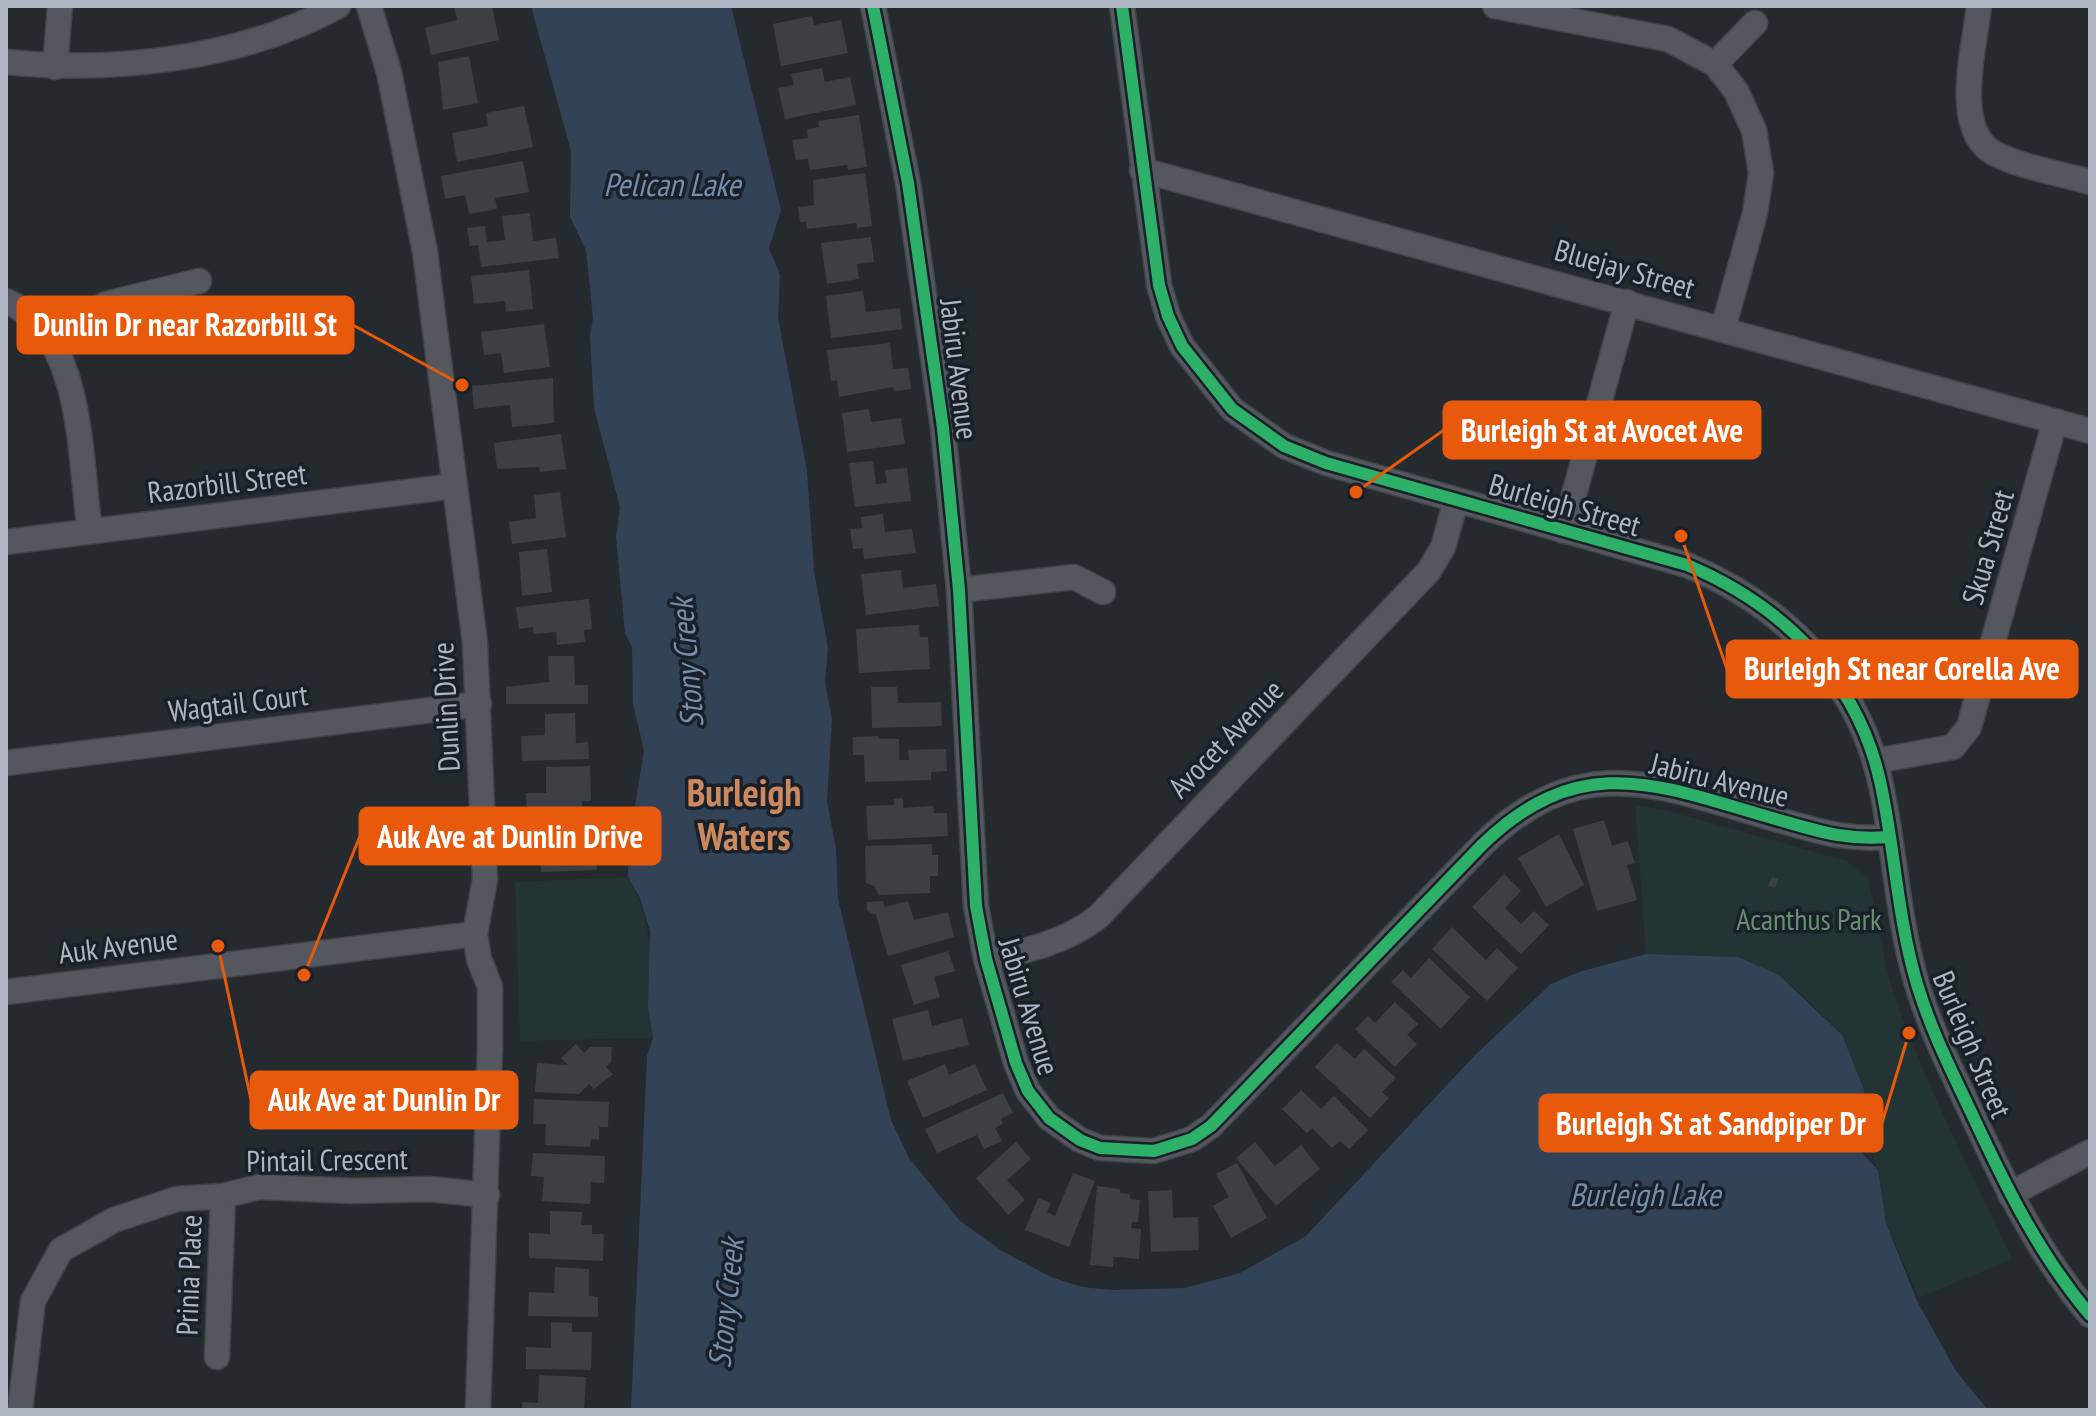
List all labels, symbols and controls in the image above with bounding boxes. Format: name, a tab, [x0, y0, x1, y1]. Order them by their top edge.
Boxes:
water label: Pelican Lake	[603, 163, 742, 205]
street label: Bluejay Street	[1550, 229, 1700, 307]
street label: Jabiru Avenue	[932, 295, 988, 442]
callout: Dunlin Dr near Razorbill St	[18, 297, 353, 353]
text: Dunlin Dr near Razorbill St	[33, 303, 338, 345]
callout: Burleigh St at Avocet Ave	[1444, 402, 1760, 458]
text: Burleigh St at Avocet Ave	[1461, 409, 1743, 451]
street label: Razorbill Street	[145, 453, 310, 511]
street label: Burleigh Street	[1485, 464, 1646, 544]
street label: Skua Street	[1952, 484, 2022, 609]
water label: Stony Creek	[659, 593, 713, 729]
street label: Dunlin Drive	[422, 641, 468, 773]
callout: Burleigh St near Corella Ave	[1727, 641, 2077, 697]
text: Burleigh St near Corella Ave	[1744, 647, 2060, 689]
street label: Avocet Avenue	[1159, 670, 1291, 806]
street label: Wagtail Court	[166, 674, 311, 730]
street label: Jabiru Avenue	[1646, 743, 1793, 815]
district label: Burleigh Waters	[687, 767, 801, 860]
callout: Auk Ave at Dunlin Drive	[360, 808, 660, 864]
text: Auk Ave at Dunlin Drive	[376, 815, 643, 857]
park label: Acanthus Park	[1736, 899, 1882, 938]
street label: Auk Avenue	[56, 918, 180, 972]
street label: Jabiru Avenue	[990, 932, 1069, 1079]
street label: Burleigh Street	[1925, 965, 2022, 1124]
callout: Auk Ave at Dunlin Dr	[251, 1072, 517, 1128]
text: Auk Ave at Dunlin Dr	[267, 1078, 501, 1120]
callout: Burleigh St at Sandpiper Dr	[1540, 1095, 1882, 1151]
text: Burleigh St at Sandpiper Dr	[1556, 1102, 1867, 1144]
street label: Pintail Crescent	[246, 1138, 409, 1180]
water label: Burleigh Lake	[1570, 1173, 1722, 1215]
street label: Prinia Place	[166, 1214, 210, 1336]
water label: Stony Creek	[697, 1233, 753, 1370]

